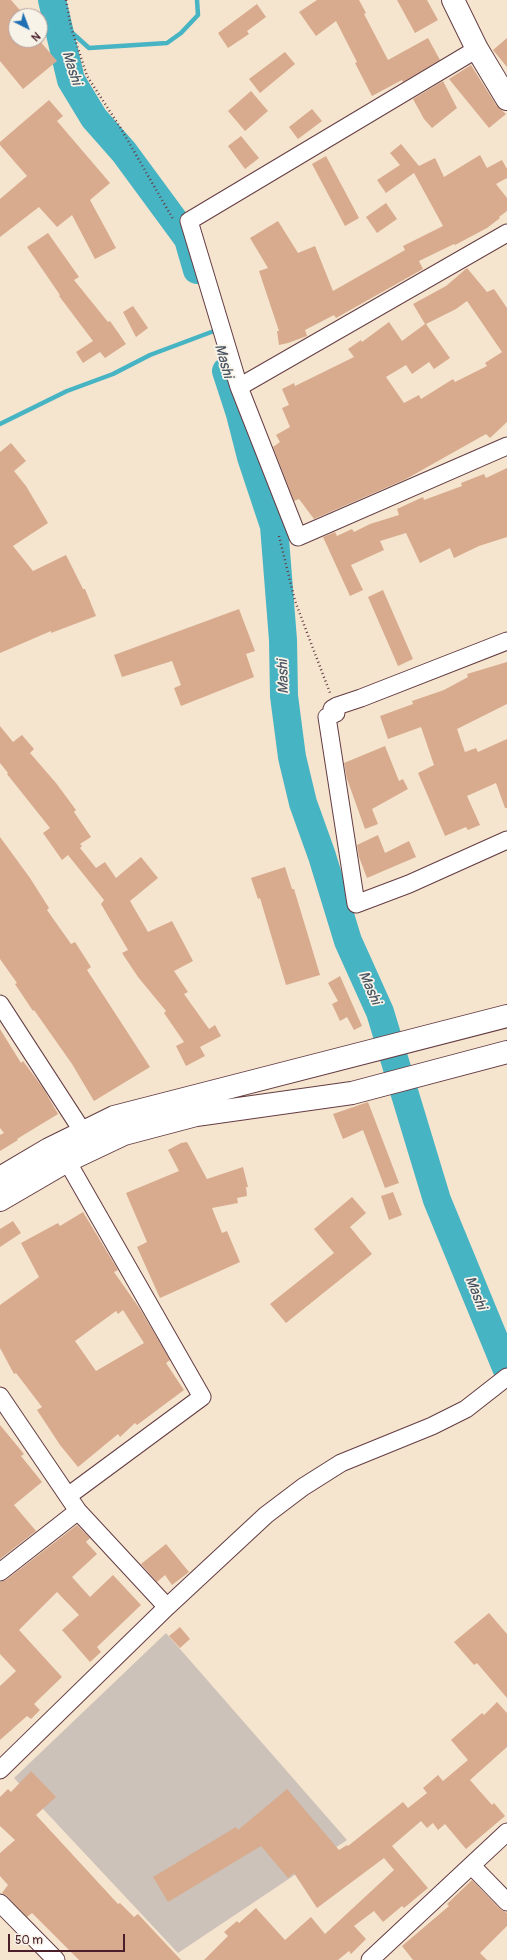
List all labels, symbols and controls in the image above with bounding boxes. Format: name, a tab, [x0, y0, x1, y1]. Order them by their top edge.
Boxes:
north arrow	[8, 8, 48, 48]
text: N	[29, 29, 43, 44]
water label: Mashi	[57, 49, 85, 87]
water label: Mashi	[210, 342, 236, 380]
water label: Mashi	[274, 660, 294, 694]
water label: Mashi	[354, 969, 384, 1007]
water label: Mashi	[460, 1274, 490, 1312]
scale bar	[10, 1926, 127, 1952]
text: 50 m	[15, 1933, 43, 1948]

